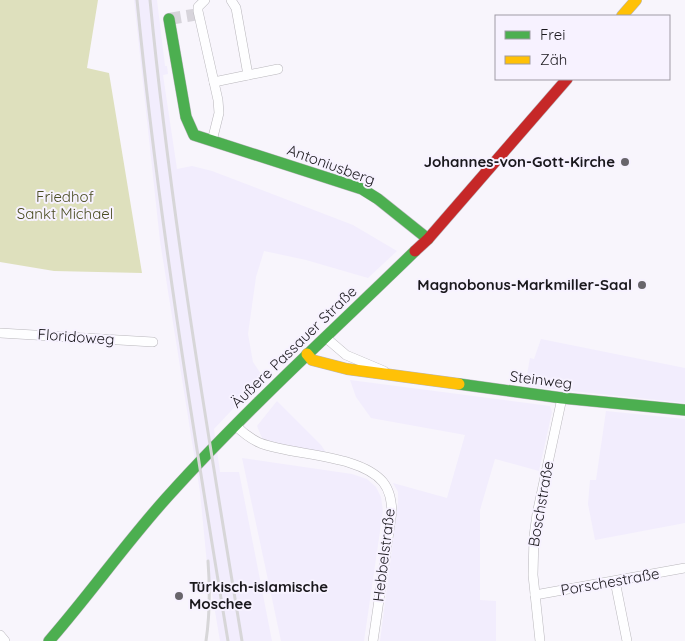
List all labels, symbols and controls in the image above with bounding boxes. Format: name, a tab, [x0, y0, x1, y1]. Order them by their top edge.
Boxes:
legend	[495, 15, 670, 80]
text: Frei	[540, 25, 566, 44]
text: Zäh	[540, 50, 567, 69]
street label: Antoniusberg	[285, 140, 378, 189]
place label: Johannes-von-Gott-Kirche	[424, 152, 615, 171]
marker: Johannes-von-Gott-Kirche	[619, 156, 631, 168]
park label: Friedhof Sankt Michael	[17, 187, 113, 223]
place label: Magnobonus-Markmiller-Saal	[417, 275, 632, 294]
marker: Magnobonus-Markmiller-Saal	[636, 279, 648, 291]
street label: Äußere Passauer Straße	[227, 282, 361, 412]
street label: Floridoweg	[37, 324, 115, 349]
street label: Steinweg	[509, 366, 573, 393]
street label: Boschstraße	[524, 460, 557, 548]
street label: Hebbelstraße	[368, 507, 399, 603]
street label: Porschestraße	[559, 563, 661, 600]
place label: Türkisch-islamische Moschee	[189, 577, 328, 613]
marker: Türkisch-islamische Moschee	[173, 590, 185, 602]

